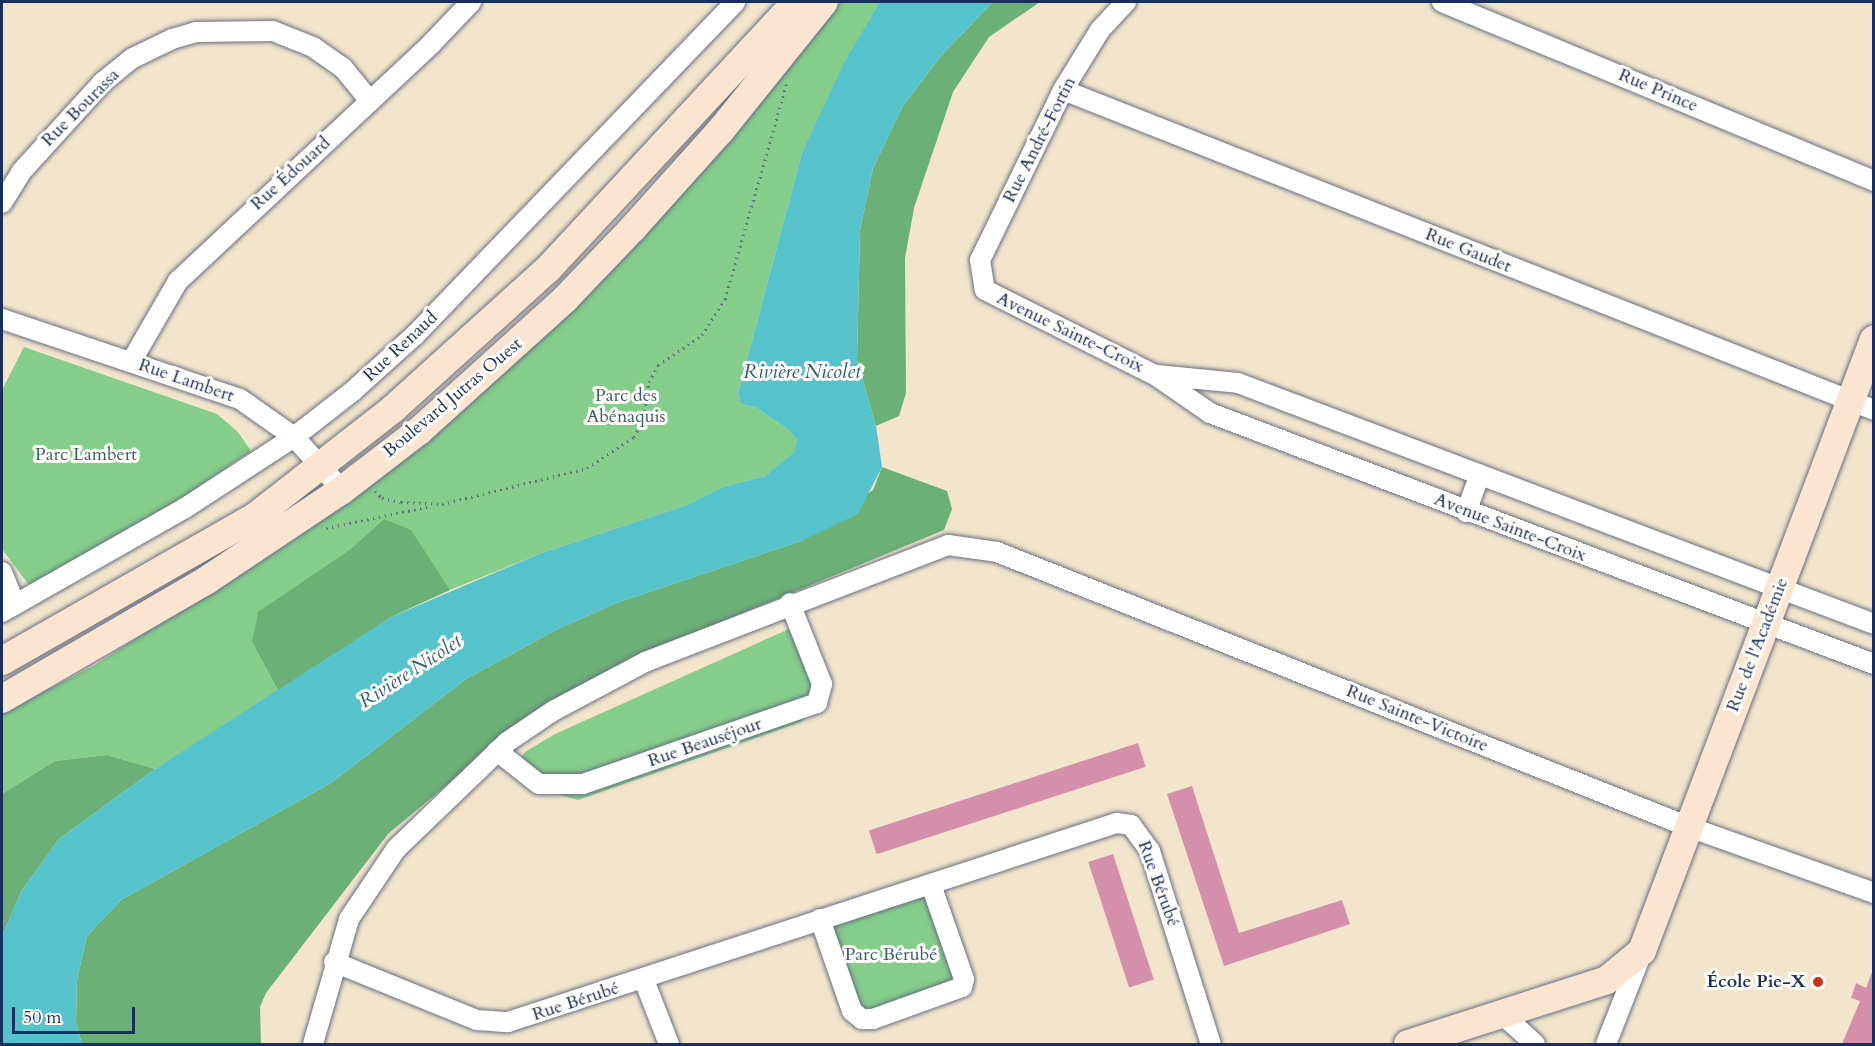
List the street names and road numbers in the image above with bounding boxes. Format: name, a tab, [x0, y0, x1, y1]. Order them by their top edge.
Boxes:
street label: Rue Bourassa	[38, 65, 124, 151]
street label: Rue Prince	[1615, 65, 1701, 117]
street label: Rue André-Fortin	[999, 73, 1081, 207]
street label: Rue Édouard	[247, 133, 335, 215]
street label: Rue Gaudet	[1422, 224, 1514, 278]
street label: Avenue Sainte-Croix	[993, 288, 1147, 378]
street label: Rue Renaud	[359, 307, 443, 387]
street label: Boulevard Jutras Ouest	[379, 334, 527, 462]
street label: Rue Lambert	[136, 355, 236, 407]
street label: Avenue Sainte-Croix	[1431, 489, 1589, 567]
street label: Rue de l'Académie	[1723, 575, 1793, 715]
street label: Rue Sainte-Victoire	[1343, 681, 1491, 757]
street label: Rue Beauséjour	[645, 713, 765, 773]
street label: Rue Bérubé	[1132, 838, 1184, 930]
street label: Rue Bérubé	[530, 978, 622, 1026]

